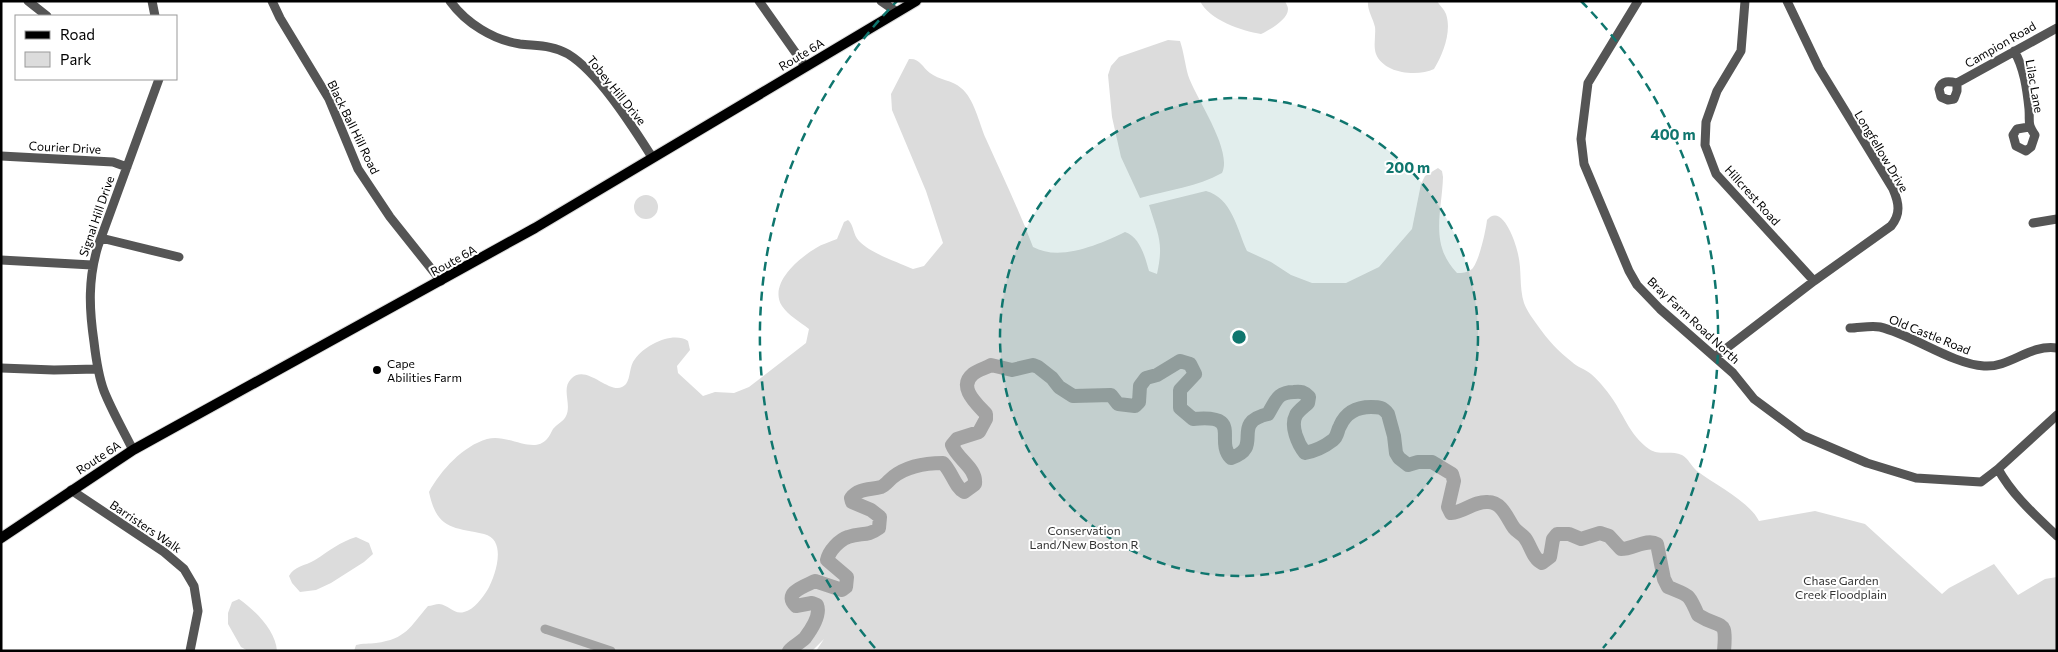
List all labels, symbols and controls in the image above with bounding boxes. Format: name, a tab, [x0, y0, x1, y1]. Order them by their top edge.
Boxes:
legend	[15, 15, 178, 80]
street label: Campion Road	[1962, 18, 2038, 70]
text: Road	[60, 25, 95, 43]
street label: Route 6A	[776, 35, 826, 73]
text: Park	[60, 50, 91, 68]
street label: Tobey Hill Drive	[585, 52, 649, 128]
street label: Lilac Lane	[2023, 58, 2047, 114]
street label: Black Ball Hill Road	[325, 78, 383, 176]
street label: Longfellow Drive	[1852, 108, 1912, 194]
text: 400 m	[1650, 125, 1696, 143]
street label: Courier Drive	[28, 138, 102, 156]
text: 200 m	[1386, 158, 1430, 176]
street label: Hillcrest Road	[1722, 162, 1784, 228]
street label: Signal Hill Drive	[76, 174, 116, 258]
street label: Route 6A	[428, 242, 478, 278]
street label: Bray Farm Road North	[1645, 274, 1743, 366]
street label: Old Castle Road	[1887, 311, 1973, 357]
centre of rings	[1230, 328, 1248, 346]
place label: Cape Abilities Farm	[387, 356, 462, 384]
marker: Cape Abilities Farm	[371, 364, 383, 376]
street label: Route 6A	[73, 437, 123, 477]
street label: Barristers Walk	[108, 497, 185, 555]
park label: Conservation Land/New Boston R	[1030, 523, 1138, 551]
park label: Chase Garden Creek Floodplain	[1795, 573, 1887, 601]

